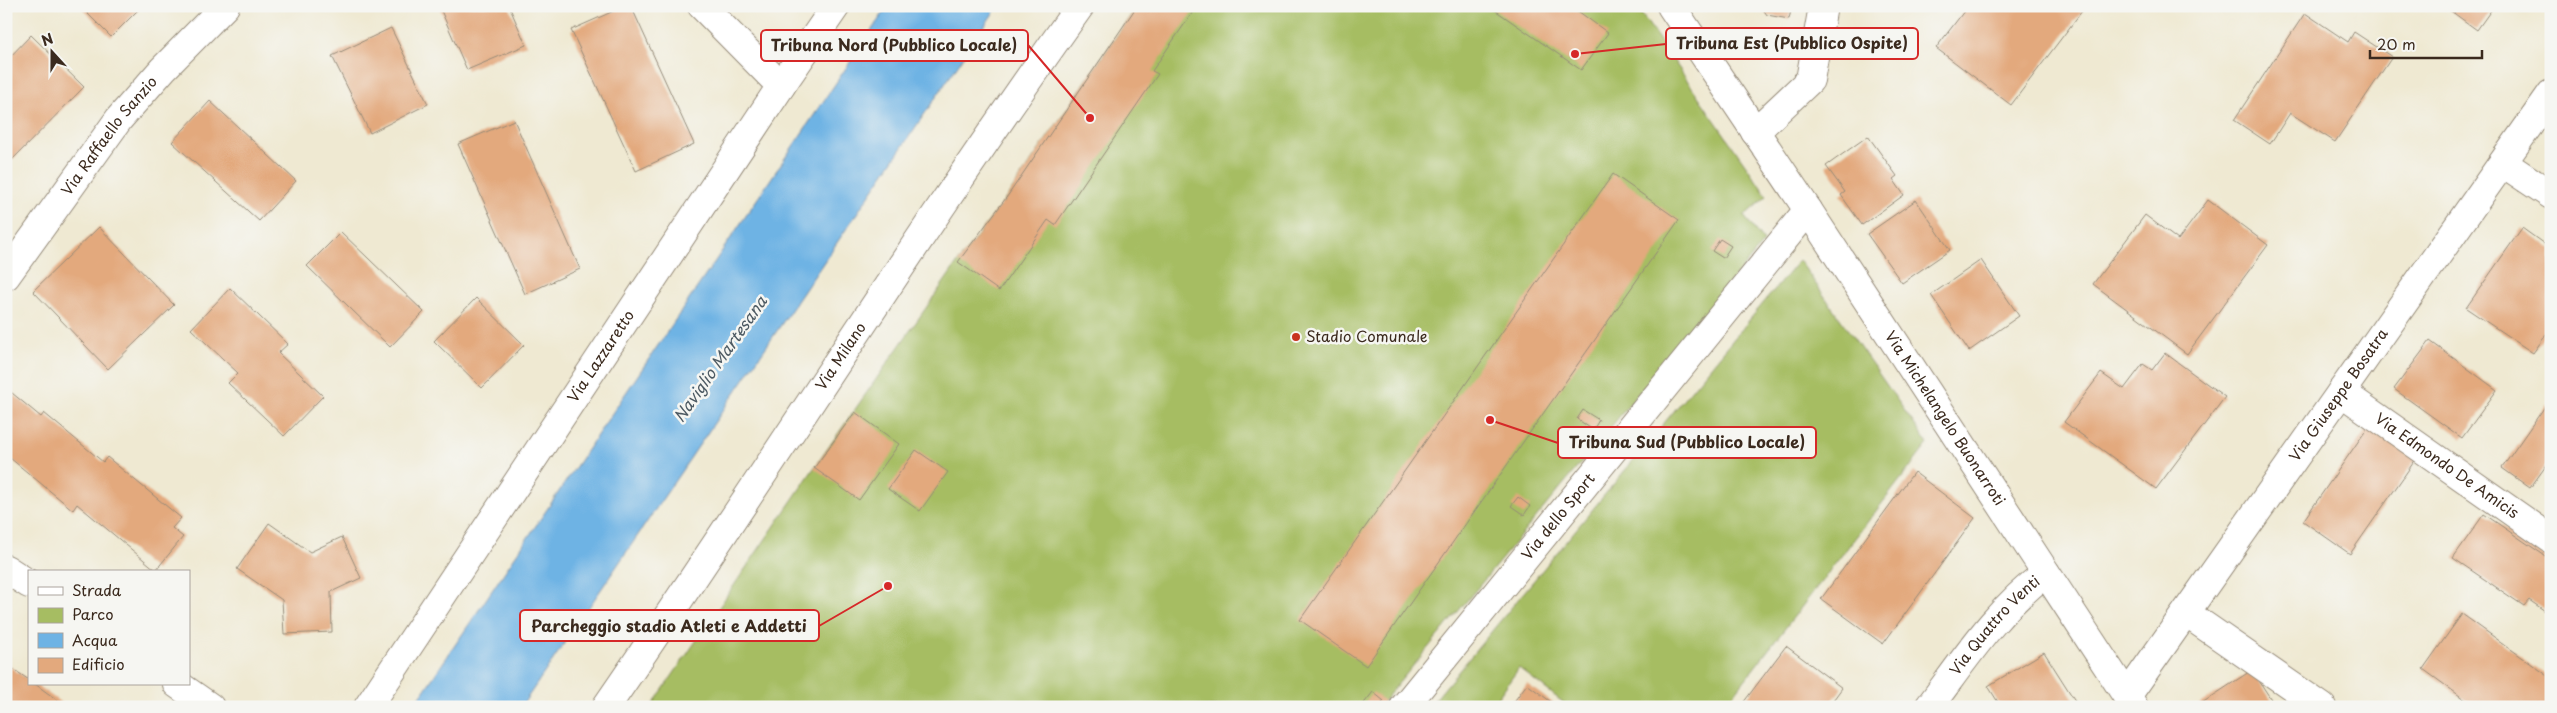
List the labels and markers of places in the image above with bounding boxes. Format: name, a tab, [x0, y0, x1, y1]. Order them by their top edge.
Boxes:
callout: Tribuna Est (Pubblico Ospite)	[1666, 28, 1918, 59]
callout: Tribuna Nord (Pubblico Locale)	[761, 30, 1028, 61]
place label: Stadio Comunale	[1306, 324, 1428, 347]
marker: Stadio Comunale	[1290, 331, 1302, 343]
callout: Tribuna Sud (Pubblico Locale)	[1558, 427, 1816, 458]
callout: Parcheggio stadio Atleti e Addetti	[520, 610, 819, 641]

